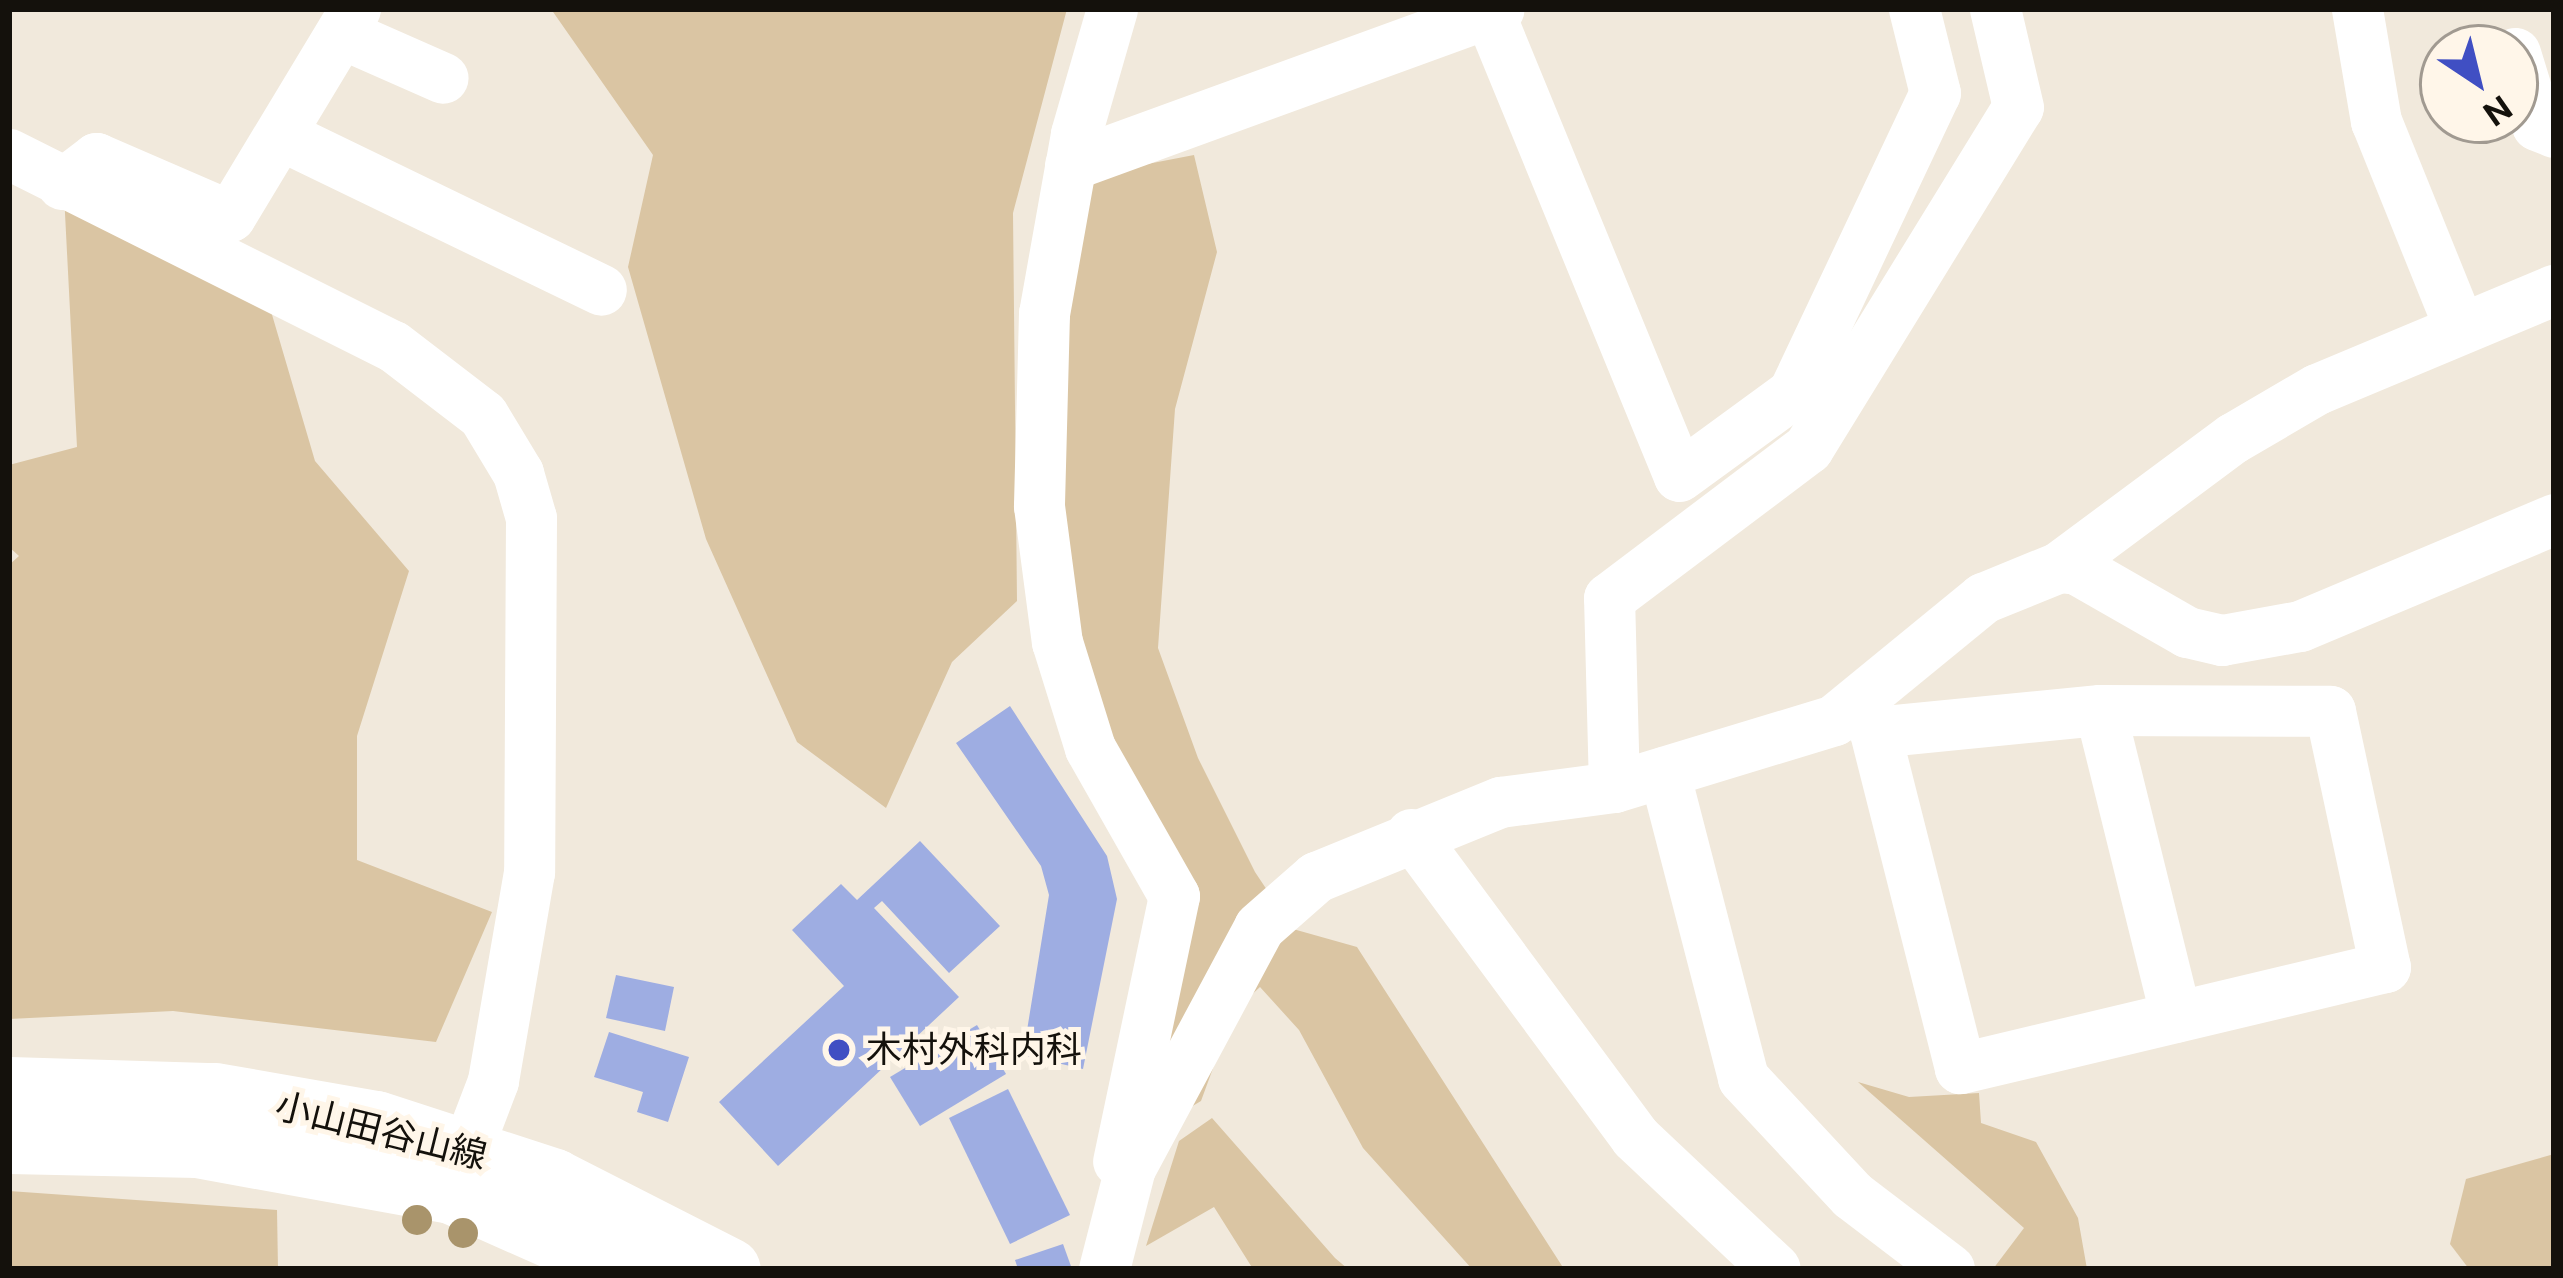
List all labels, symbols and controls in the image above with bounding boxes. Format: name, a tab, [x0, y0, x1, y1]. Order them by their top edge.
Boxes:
north arrow	[2419, 24, 2539, 144]
text: N	[2476, 88, 2519, 134]
place label: 木村外科内科	[866, 1028, 1082, 1072]
marker: 木村外科内科	[823, 1034, 855, 1066]
street label: 小山田谷山線	[271, 1084, 491, 1178]

